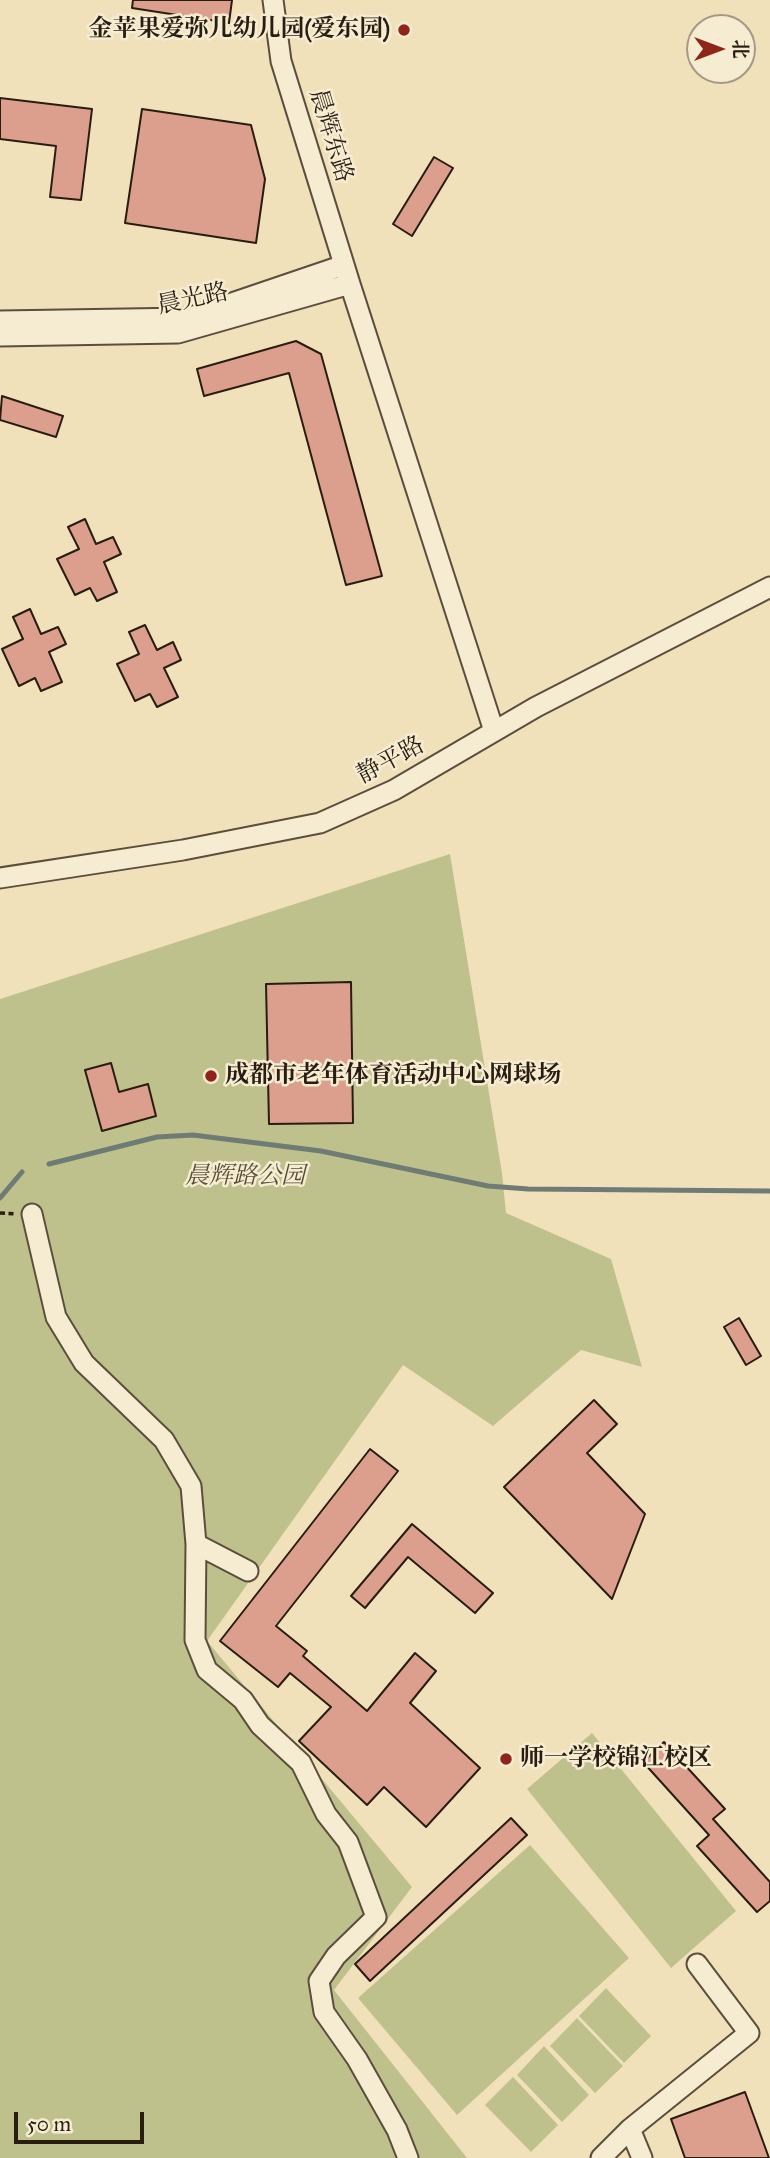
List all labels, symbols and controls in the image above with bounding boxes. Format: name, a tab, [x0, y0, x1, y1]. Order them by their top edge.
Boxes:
north arrow	[686, 14, 756, 84]
place label: 金苹果爱弥儿幼儿园(爱东园)	[89, 16, 390, 44]
marker: 金苹果爱弥儿幼儿园(爱东园)	[396, 22, 412, 38]
text: 北	[729, 39, 752, 59]
street label: 晨辉东路	[302, 86, 358, 186]
street label: 晨光路	[155, 278, 231, 322]
street label: 静平路	[352, 731, 430, 791]
place label: 成都市老年体育活动中心网球场	[225, 1062, 561, 1090]
marker: 成都市老年体育活动中心网球场	[203, 1068, 219, 1084]
park label: 晨辉路公园	[185, 1163, 305, 1191]
place label: 师一学校锦江校区	[520, 1745, 712, 1773]
marker: 师一学校锦江校区	[498, 1751, 514, 1767]
scale bar	[18, 2098, 147, 2142]
text: 50 m	[27, 2111, 71, 2137]

